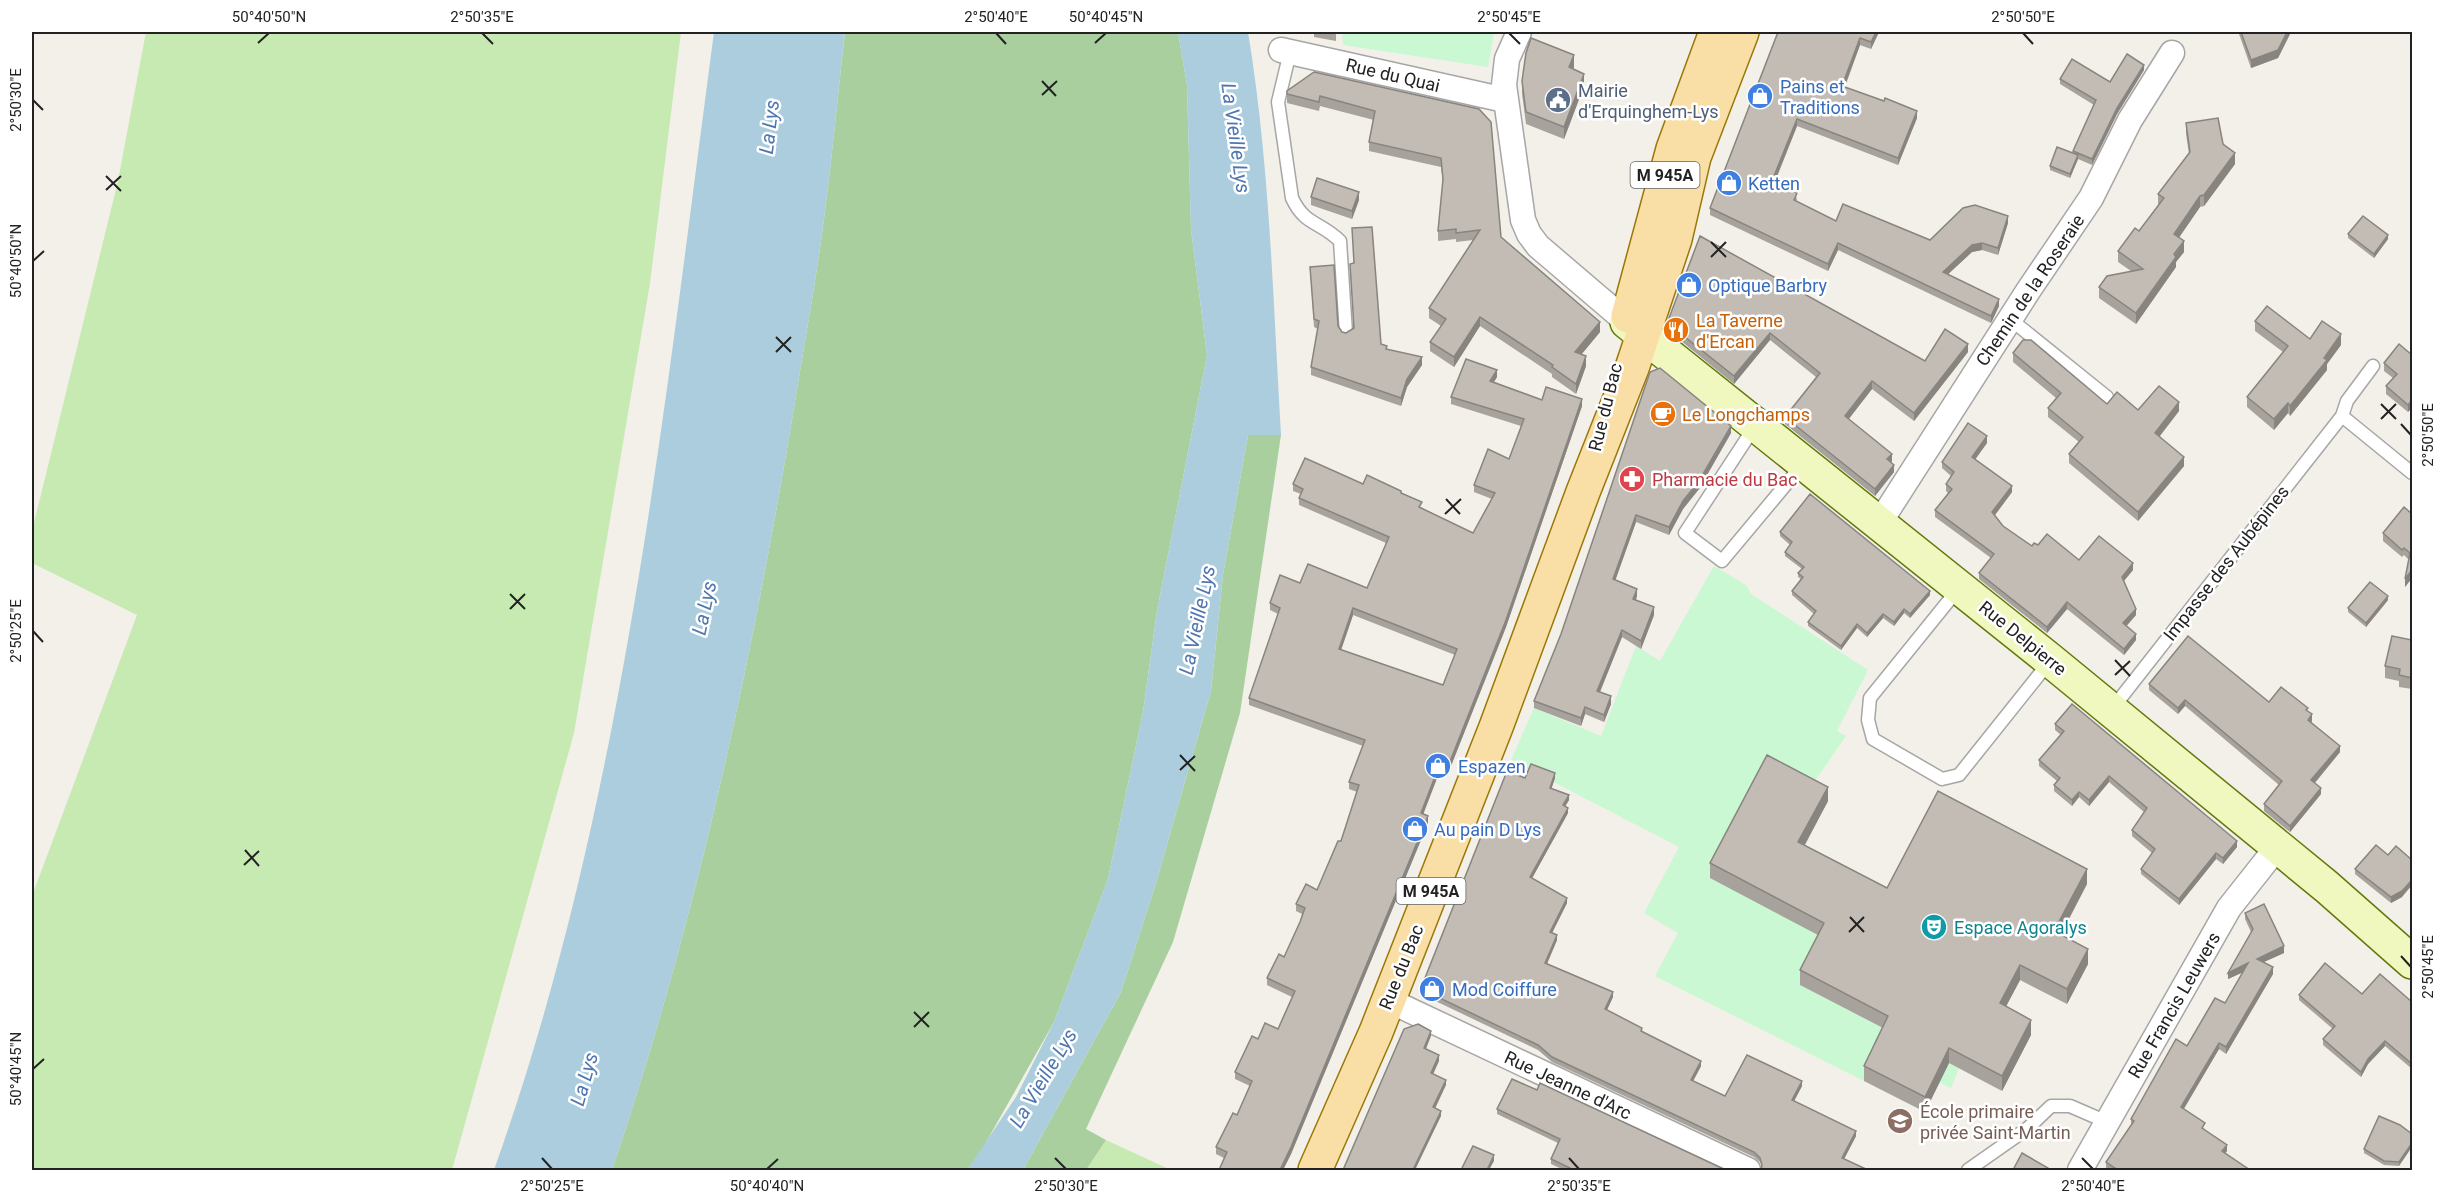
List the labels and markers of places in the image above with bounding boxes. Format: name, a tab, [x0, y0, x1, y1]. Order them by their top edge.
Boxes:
place label: Pains et Traditions	[1780, 76, 1860, 118]
place label: Mairie d'Erquinghem-Lys	[1578, 80, 1719, 122]
shop icon: Pains et Traditions	[1745, 81, 1775, 111]
public building icon: Mairie d'Erquinghem-Lys	[1543, 85, 1573, 115]
shop icon: Ketten	[1714, 168, 1744, 198]
place label: Ketten	[1748, 173, 1800, 194]
shop icon: Optique Barbry	[1674, 270, 1704, 300]
place label: Optique Barbry	[1708, 275, 1827, 296]
place label: La Taverne d'Ercan	[1696, 310, 1783, 352]
restaurant icon: La Taverne d'Ercan	[1661, 315, 1691, 345]
cafe icon: Le Longchamps	[1648, 399, 1678, 429]
place label: Le Longchamps	[1682, 404, 1810, 425]
pharmacy icon: Pharmacie du Bac	[1617, 464, 1647, 494]
place label: Pharmacie du Bac	[1652, 469, 1798, 490]
shop icon: Espazen	[1423, 751, 1453, 781]
place label: Espazen	[1458, 756, 1526, 777]
shop icon: Au pain D Lys	[1400, 814, 1430, 844]
place label: Au pain D Lys	[1434, 819, 1541, 840]
theatre icon: Espace Agoralys	[1919, 912, 1949, 942]
place label: Espace Agoralys	[1954, 917, 2087, 938]
shop icon: Mod Coiffure	[1417, 974, 1447, 1004]
place label: Mod Coiffure	[1452, 979, 1557, 1000]
place label: École primaire privée Saint-Martin	[1920, 1101, 2071, 1143]
school or university icon: École primaire privée Saint-Martin	[1885, 1106, 1915, 1136]

